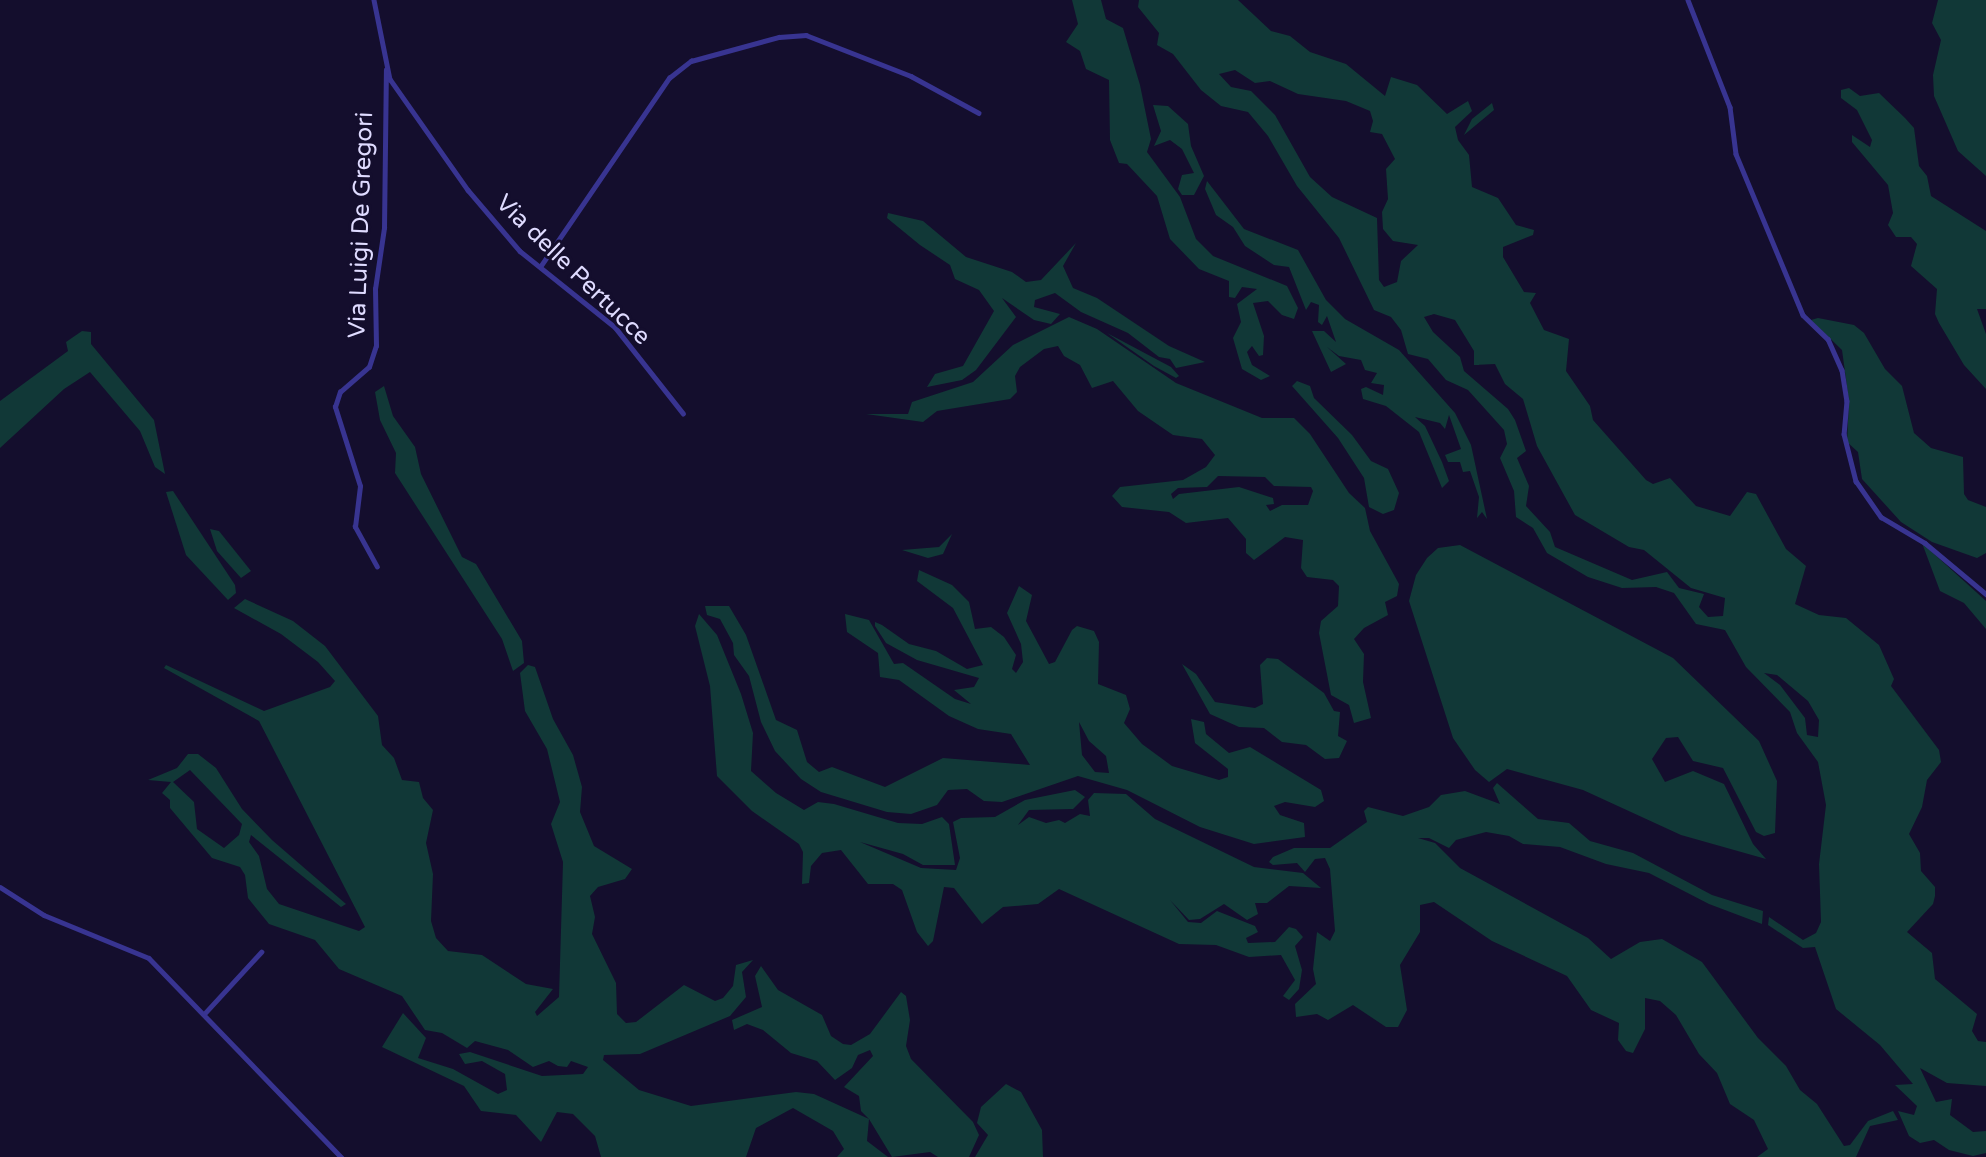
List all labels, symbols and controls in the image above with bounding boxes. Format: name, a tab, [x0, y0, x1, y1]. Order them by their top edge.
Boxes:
street label: Via Luigi De Gregori	[343, 111, 379, 339]
street label: Via delle Pertucce	[490, 189, 656, 351]

